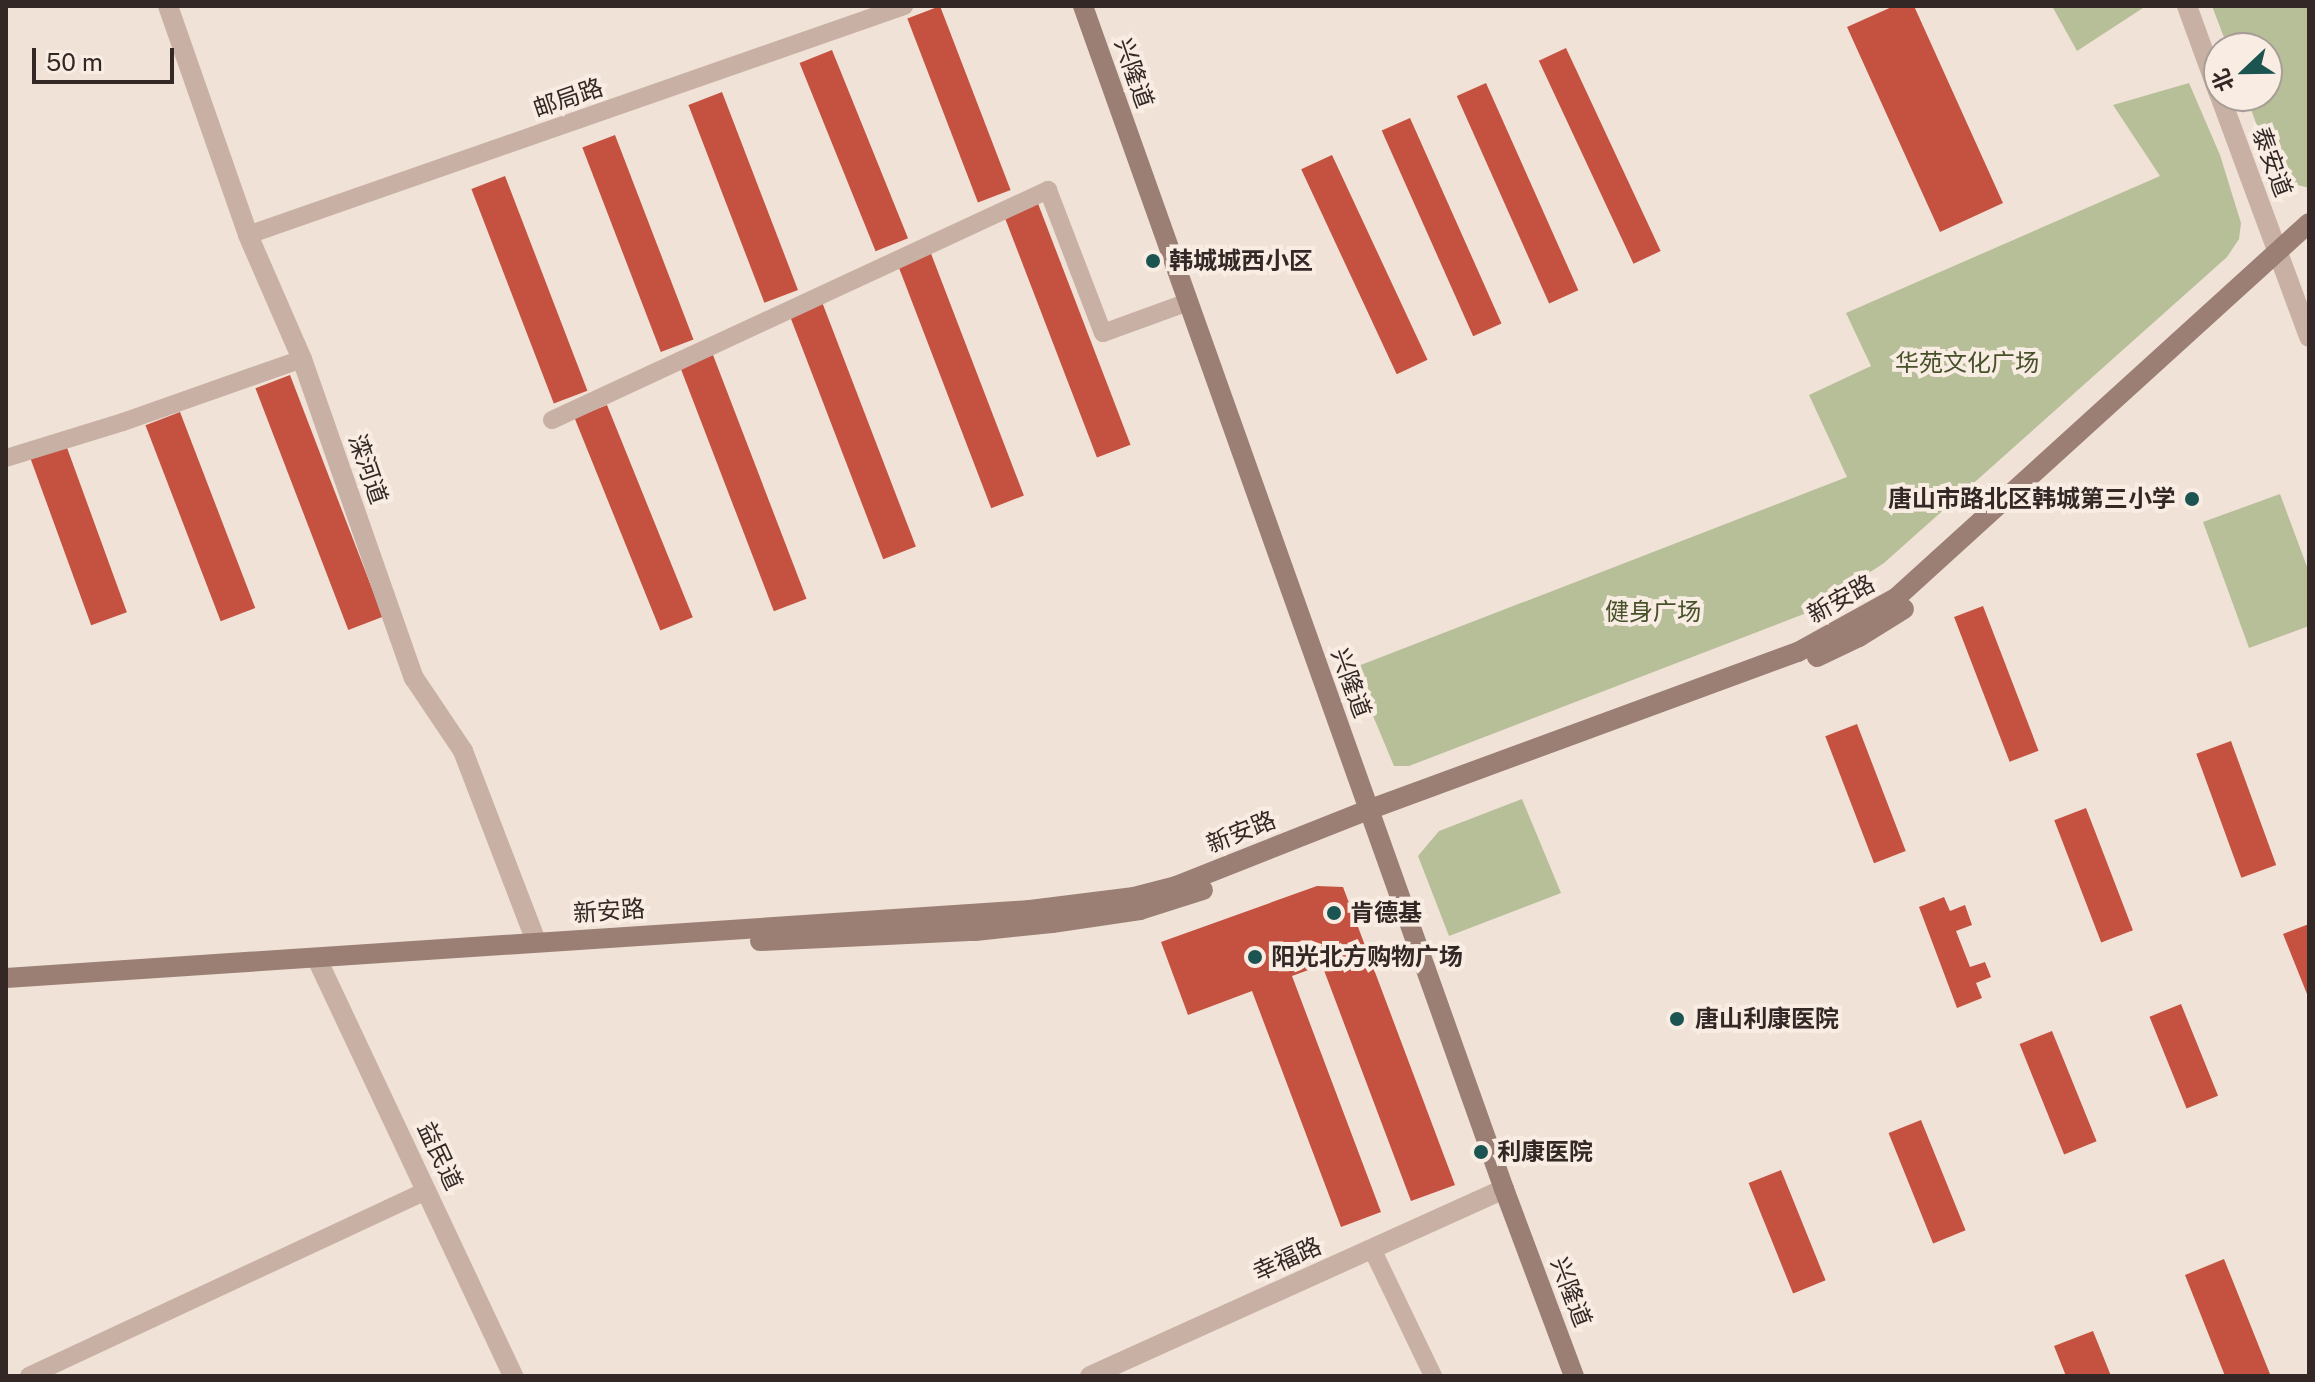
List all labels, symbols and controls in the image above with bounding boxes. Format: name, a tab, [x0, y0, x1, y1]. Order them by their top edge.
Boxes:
scale bar	[36, 32, 178, 82]
north arrow	[2203, 32, 2283, 112]
street label: 兴隆道	[1109, 34, 1159, 112]
text: 50 m	[46, 48, 103, 76]
text: 北	[2206, 65, 2239, 95]
street label: 邮局路	[529, 73, 607, 123]
street label: 泰安道	[2246, 123, 2298, 201]
place label: 韩城城西小区	[1169, 247, 1313, 275]
marker: 韩城城西小区	[1144, 252, 1162, 270]
park label: 华苑文化广场	[1895, 349, 2039, 377]
street label: 滦河道	[343, 430, 393, 508]
place label: 唐山市路北区韩城第三小学	[1888, 485, 2176, 513]
marker: 唐山市路北区韩城第三小学	[2183, 490, 2201, 508]
street label: 新安路	[1803, 569, 1879, 629]
park label: 健身广场	[1605, 598, 1701, 626]
street label: 兴隆道	[1325, 644, 1377, 722]
street label: 新安路	[1202, 805, 1280, 859]
street label: 新安路	[572, 894, 646, 928]
place label: 肯德基	[1350, 899, 1422, 927]
marker: 肯德基	[1325, 904, 1343, 922]
place label: 阳光北方购物广场	[1271, 943, 1463, 971]
marker: 阳光北方购物广场	[1246, 948, 1264, 966]
place label: 唐山利康医院	[1695, 1005, 1839, 1033]
marker: 唐山利康医院	[1666, 1008, 1688, 1030]
street label: 益民道	[412, 1117, 468, 1195]
place label: 利康医院	[1497, 1138, 1593, 1166]
marker: 利康医院	[1472, 1143, 1490, 1161]
street label: 幸福路	[1248, 1231, 1326, 1287]
street label: 兴隆道	[1545, 1253, 1597, 1331]

